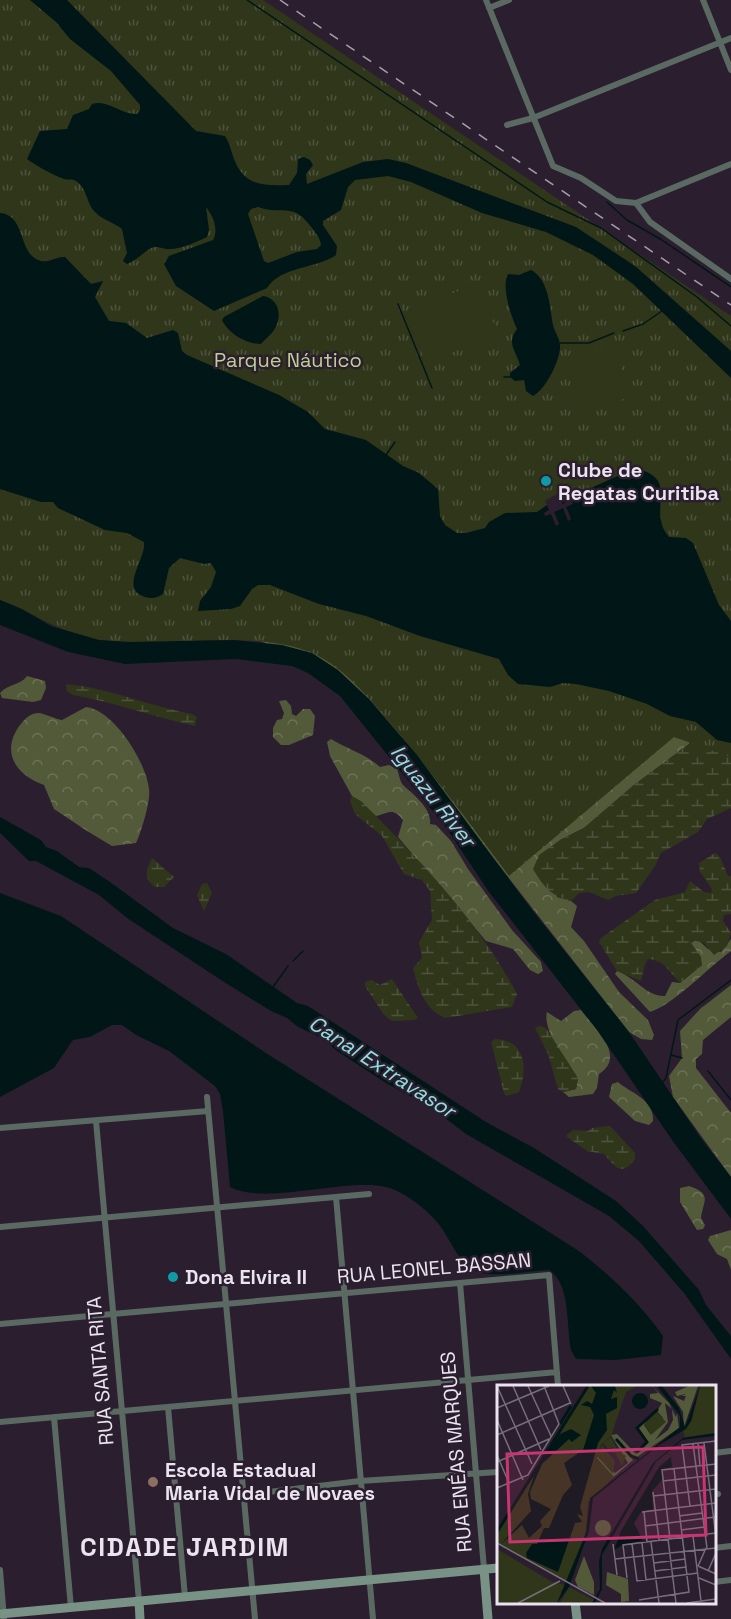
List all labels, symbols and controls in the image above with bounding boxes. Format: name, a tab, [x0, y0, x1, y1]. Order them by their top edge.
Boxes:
park label: Parque Náutico	[214, 347, 362, 373]
place label: Clube de Regatas Curitiba	[558, 457, 720, 506]
marker: Clube de Regatas Curitiba	[539, 474, 553, 488]
water label: Iguazu River	[385, 739, 483, 854]
water label: Canal Extravasor	[304, 1009, 462, 1125]
street label: RUA LEONEL BASSAN	[336, 1247, 532, 1289]
place label: Dona Elvira II	[185, 1264, 307, 1290]
marker: Dona Elvira II	[166, 1270, 180, 1284]
street label: RUA SANTA RITA	[81, 1295, 119, 1446]
street label: RUA ENÉAS MARQUES	[434, 1350, 478, 1554]
inset map	[497, 1385, 716, 1604]
place label: Escola Estadual Maria Vidal de Novaes	[165, 1457, 375, 1506]
marker: Escola Estadual Maria Vidal de Novaes	[146, 1475, 160, 1489]
district label: CIDADE JARDIM	[80, 1530, 290, 1564]

